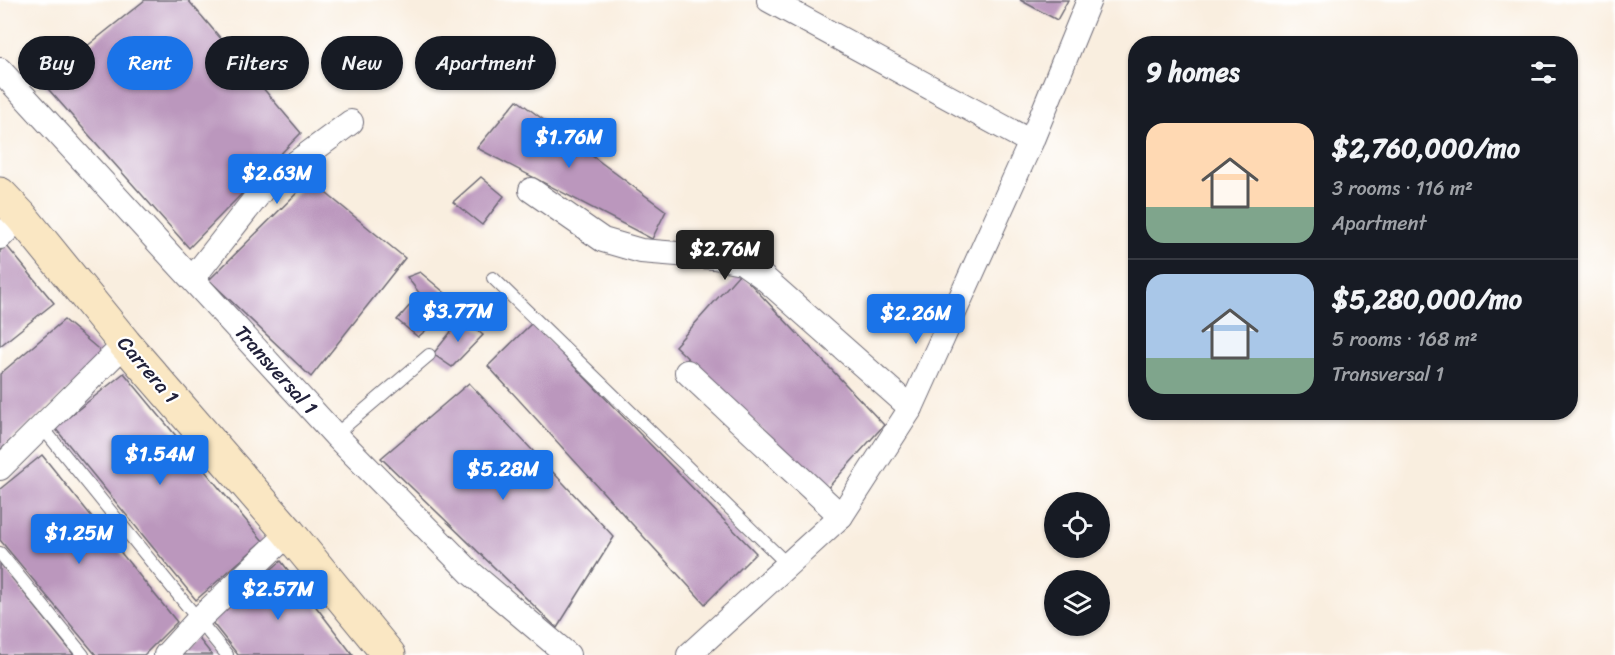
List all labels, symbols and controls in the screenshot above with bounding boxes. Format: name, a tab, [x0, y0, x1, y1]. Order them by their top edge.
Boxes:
chip: Buy	[18, 36, 95, 90]
chip: Rent	[107, 36, 193, 90]
chip: Filters	[205, 36, 309, 90]
chip: New	[321, 36, 403, 90]
chip: Apartment	[415, 36, 556, 90]
text: 9 homes	[1146, 49, 1240, 95]
icon: filters	[1527, 56, 1560, 89]
pin: $1.76M	[520, 118, 618, 169]
text: $1.76M	[535, 120, 603, 155]
text: $2,760,000/mo	[1332, 125, 1520, 171]
icon: home	[1194, 147, 1266, 219]
pin: $2.63M	[228, 154, 326, 205]
text: $2.63M	[242, 156, 312, 191]
text: 3 rooms · 116 m²	[1332, 171, 1473, 206]
text: Apartment	[1332, 206, 1426, 241]
pin: $2.76M	[676, 230, 774, 281]
text: $2.76M	[690, 232, 760, 267]
text: $5,280,000/mo	[1332, 276, 1522, 322]
pin: $3.77M	[409, 292, 507, 343]
text: $3.77M	[423, 294, 493, 329]
pin: $2.26M	[867, 294, 965, 345]
text: $2.26M	[881, 296, 951, 331]
icon: home	[1194, 298, 1266, 370]
street label: Transversal 1	[226, 317, 326, 423]
text: 5 rooms · 168 m²	[1332, 322, 1478, 357]
street label: Carrera 1	[108, 328, 188, 412]
text: Transversal 1	[1332, 357, 1444, 392]
pin: $1.54M	[111, 435, 209, 486]
text: $1.54M	[125, 437, 195, 472]
pin: $5.28M	[454, 450, 552, 501]
text: $5.28M	[467, 452, 539, 487]
map controls	[1044, 492, 1110, 636]
button: locate	[1044, 492, 1110, 558]
pin: $1.25M	[30, 514, 128, 565]
text: $1.25M	[45, 516, 113, 551]
pin: $2.57M	[229, 570, 327, 621]
button: layers	[1044, 570, 1110, 636]
text: $2.57M	[243, 572, 314, 607]

